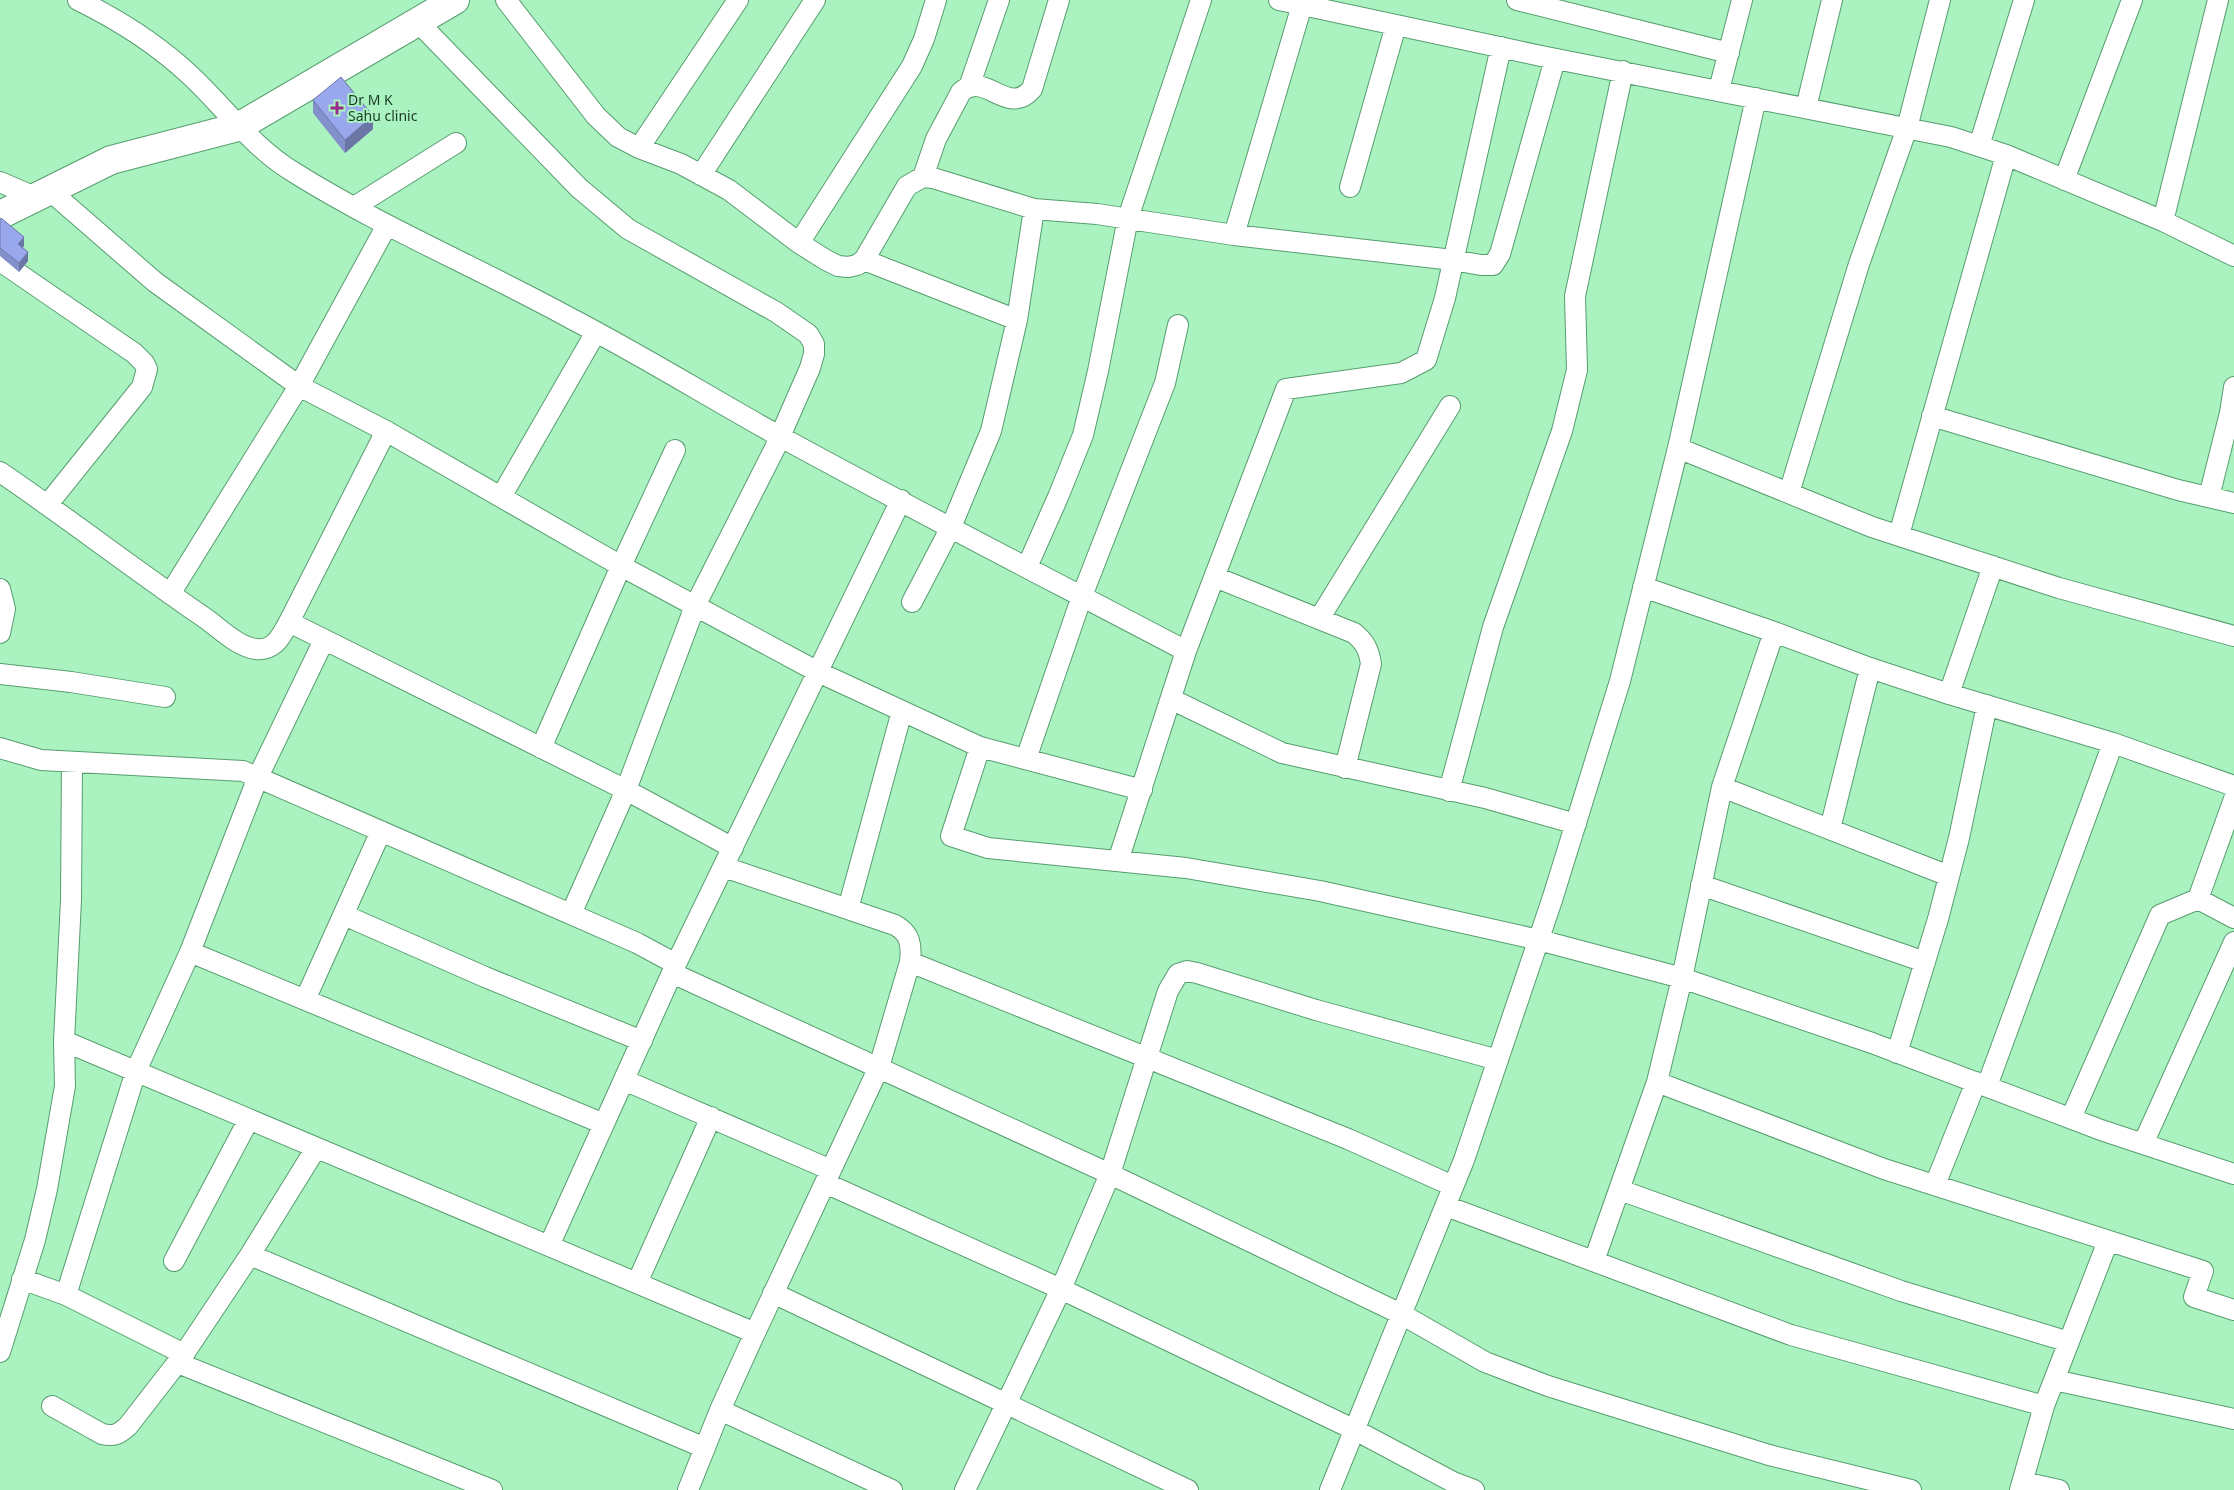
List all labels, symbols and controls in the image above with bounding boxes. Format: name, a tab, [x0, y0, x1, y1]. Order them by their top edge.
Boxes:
place label: Dr M K Sahu clinic	[348, 90, 418, 125]
marker: Dr M K Sahu clinic	[330, 101, 344, 115]

